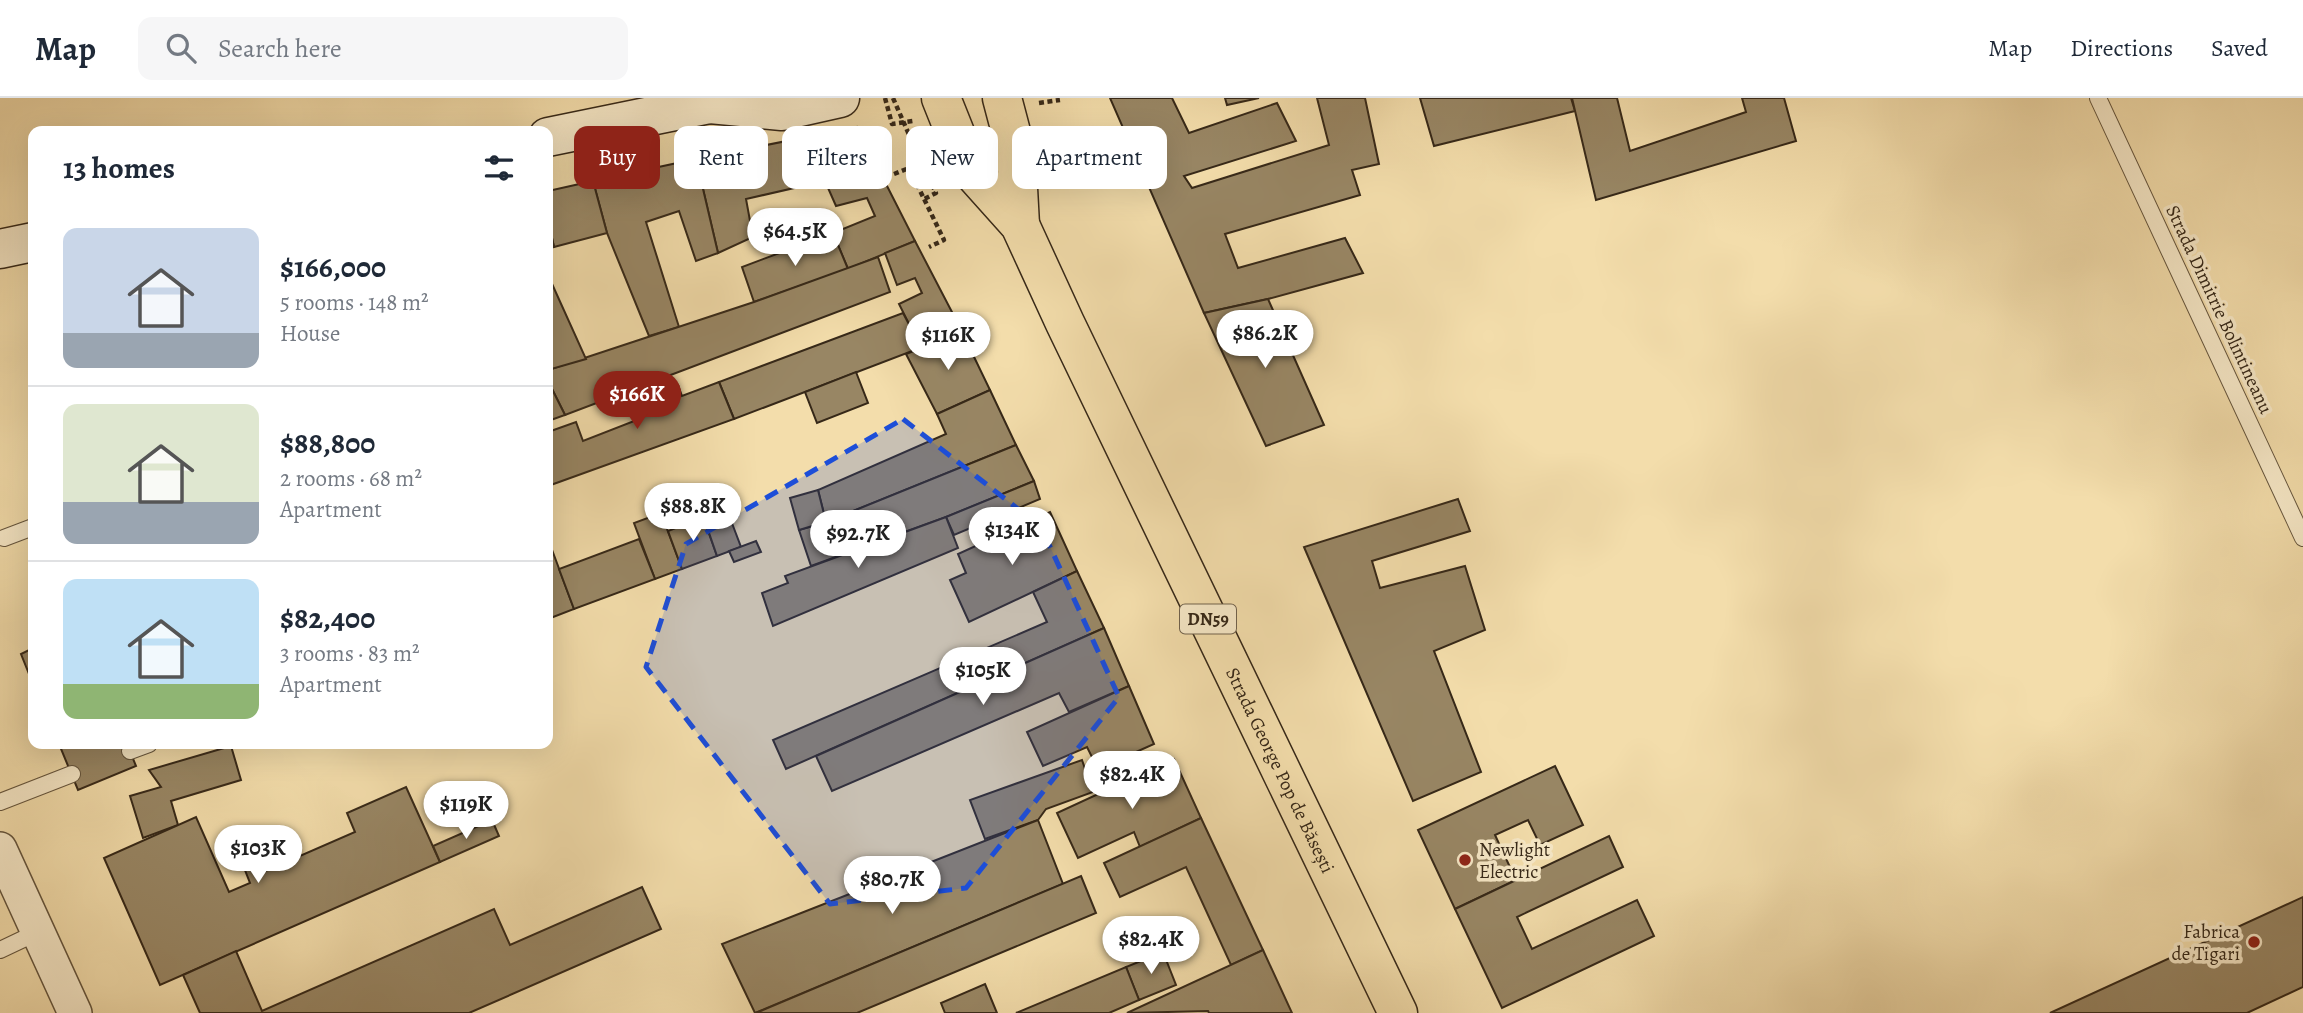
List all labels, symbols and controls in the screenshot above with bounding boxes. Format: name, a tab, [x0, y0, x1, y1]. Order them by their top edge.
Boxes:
search box	[138, 17, 628, 80]
text: Map	[35, 26, 96, 71]
icon: search	[162, 29, 200, 67]
text: Search here	[218, 31, 342, 66]
text: Map	[1988, 32, 2032, 64]
text: Directions	[2070, 32, 2173, 64]
text: Saved	[2211, 32, 2268, 64]
chip: Buy	[574, 126, 660, 189]
chip: Rent	[674, 126, 768, 189]
chip: Filters	[782, 126, 892, 189]
chip: New	[906, 126, 998, 189]
chip: Apartment	[1012, 126, 1167, 189]
text: 13 homes	[63, 148, 175, 188]
icon: filters	[480, 149, 518, 187]
street label: Strada Dimitrie Bolintineanu	[2159, 201, 2279, 419]
pin: $64.5K	[738, 208, 852, 268]
text: $64.5K	[763, 215, 827, 246]
text: $166,000	[280, 247, 386, 287]
icon: home	[119, 256, 203, 340]
text: 5 rooms · 148 m²	[280, 287, 429, 318]
pin: $86.2K	[1208, 310, 1322, 370]
pin: $116K	[899, 313, 997, 372]
text: $86.2K	[1232, 317, 1298, 348]
text: House	[280, 318, 340, 349]
text: $116K	[921, 319, 975, 350]
pin: $166K	[588, 372, 686, 431]
text: $166K	[609, 378, 665, 409]
text: $88,800	[280, 423, 375, 463]
icon: home	[119, 432, 203, 516]
text: 2 rooms · 68 m²	[280, 463, 422, 494]
pin: $88.8K	[636, 484, 750, 543]
text: $88.8K	[660, 490, 726, 521]
text: Apartment	[280, 494, 382, 525]
pin: $134K	[963, 508, 1061, 567]
pin: $92.7K	[801, 510, 915, 570]
text: $134K	[985, 514, 1039, 545]
text: $92.7K	[826, 517, 890, 548]
text: $82,400	[280, 598, 375, 638]
road number: DN59	[1180, 604, 1236, 634]
icon: home	[119, 607, 203, 691]
text: 3 rooms · 83 m²	[280, 638, 420, 669]
pin: $105K	[934, 648, 1032, 707]
text: $105K	[955, 654, 1011, 685]
street label: Strada George Pop de Băsești	[1219, 663, 1341, 878]
text: Apartment	[280, 669, 382, 700]
pin: $82.4K	[1075, 752, 1189, 811]
text: $82.4K	[1099, 758, 1165, 789]
pin: $119K	[417, 782, 515, 841]
text: $119K	[440, 788, 492, 819]
pin: $103K	[209, 826, 307, 885]
text: $103K	[230, 832, 286, 863]
place label: Newlight Electric	[1479, 837, 1550, 885]
marker: Newlight Electric	[1457, 852, 1473, 868]
pin: $80.7K	[835, 856, 949, 916]
text: $80.7K	[860, 863, 924, 894]
pin: $82.4K	[1094, 916, 1208, 976]
place label: Fabrica de Tigari	[2172, 919, 2240, 967]
text: $82.4K	[1118, 923, 1184, 954]
marker: Fabrica de Tigari	[2246, 934, 2262, 950]

